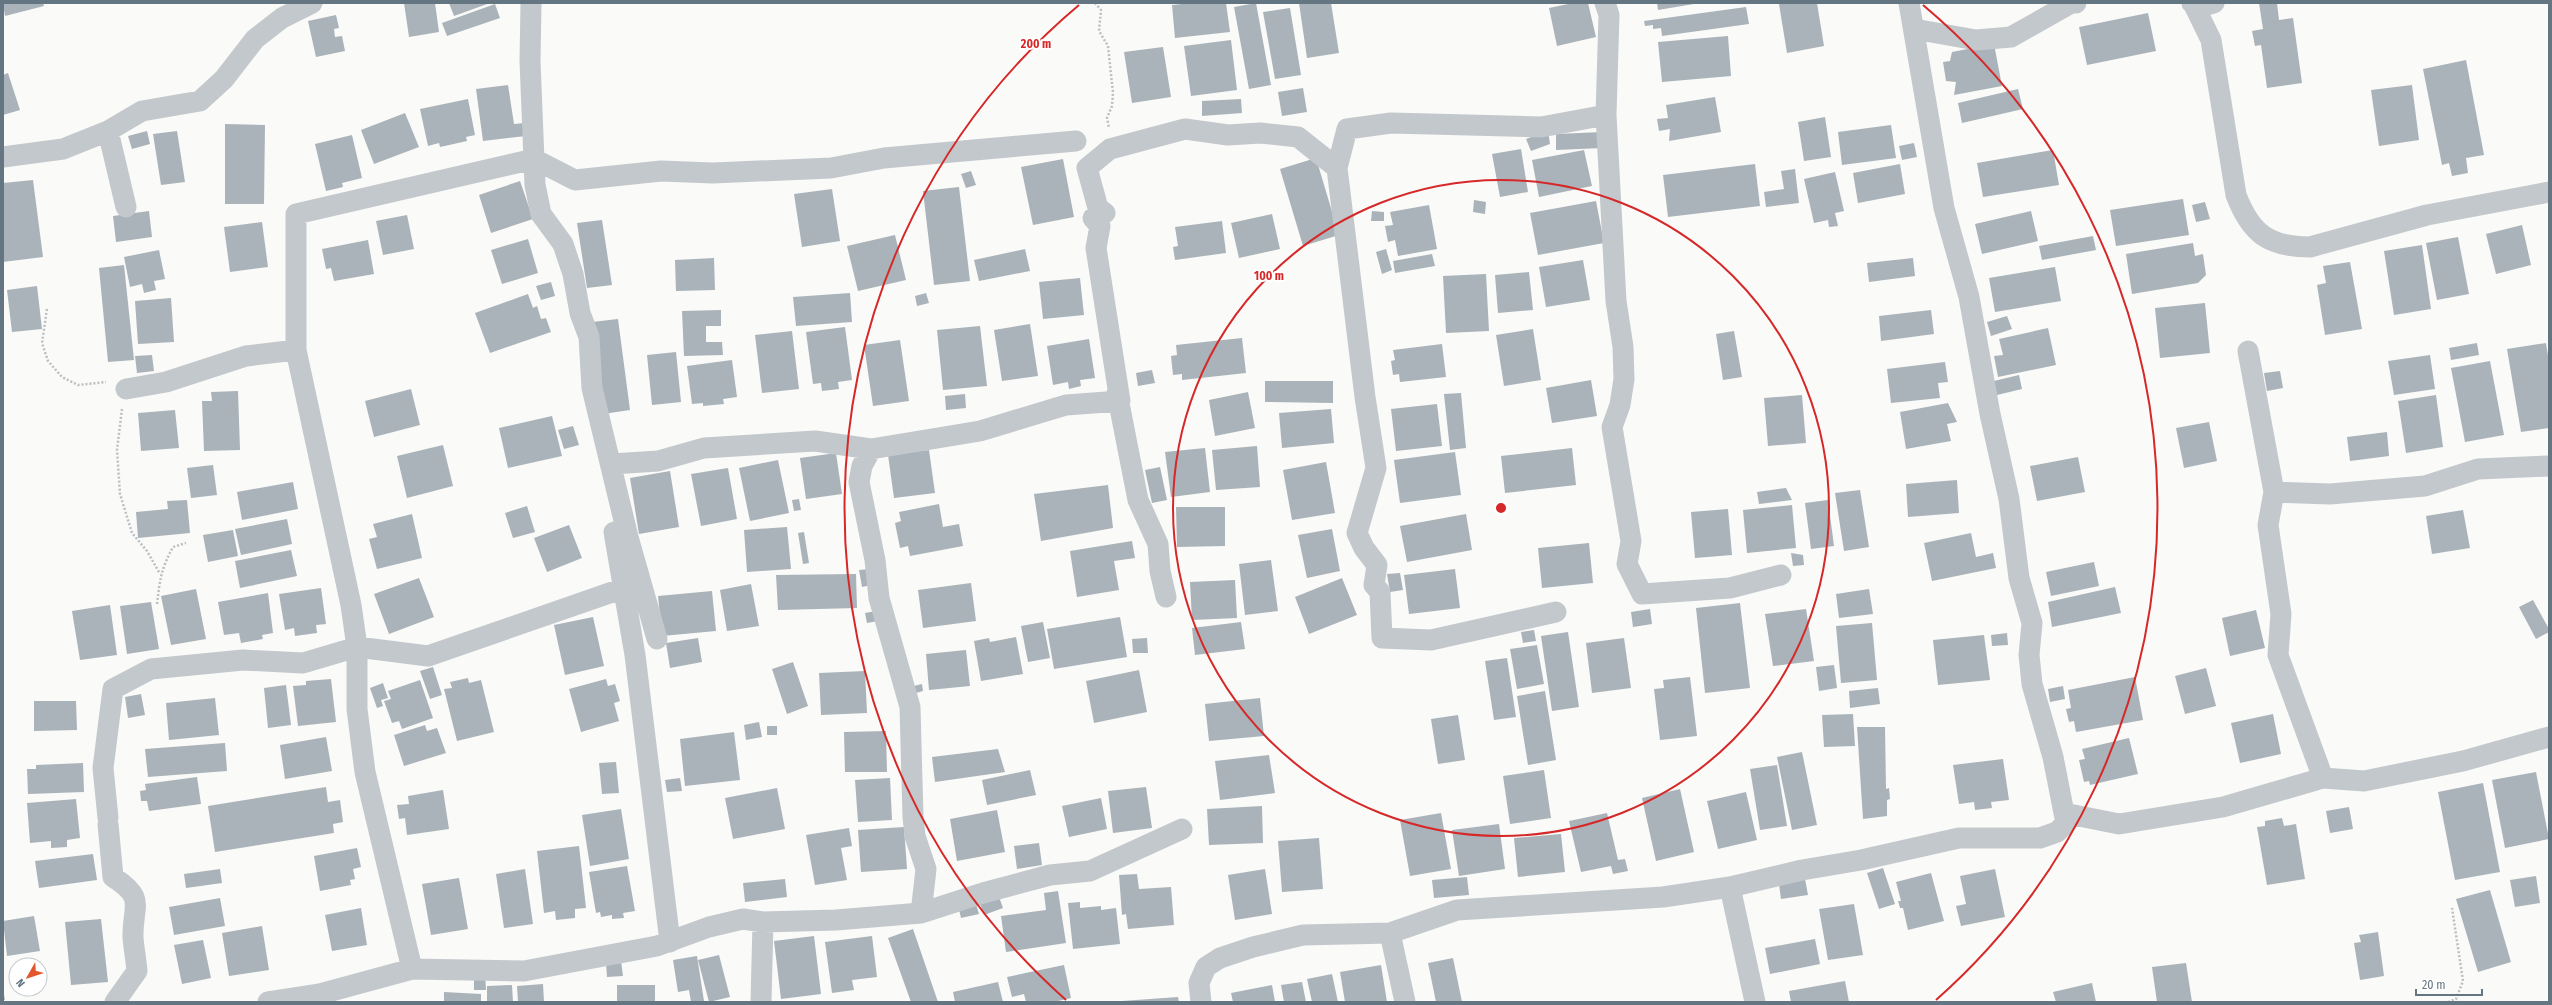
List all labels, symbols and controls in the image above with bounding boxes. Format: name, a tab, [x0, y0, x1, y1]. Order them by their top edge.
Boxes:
text: 200 m	[1020, 37, 1051, 51]
text: 100 m	[1254, 269, 1284, 283]
centre of rings	[1494, 501, 1508, 515]
north arrow	[8, 957, 48, 997]
scale bar	[2416, 971, 2482, 997]
text: N	[13, 976, 28, 990]
text: 20 m	[2422, 978, 2446, 992]

